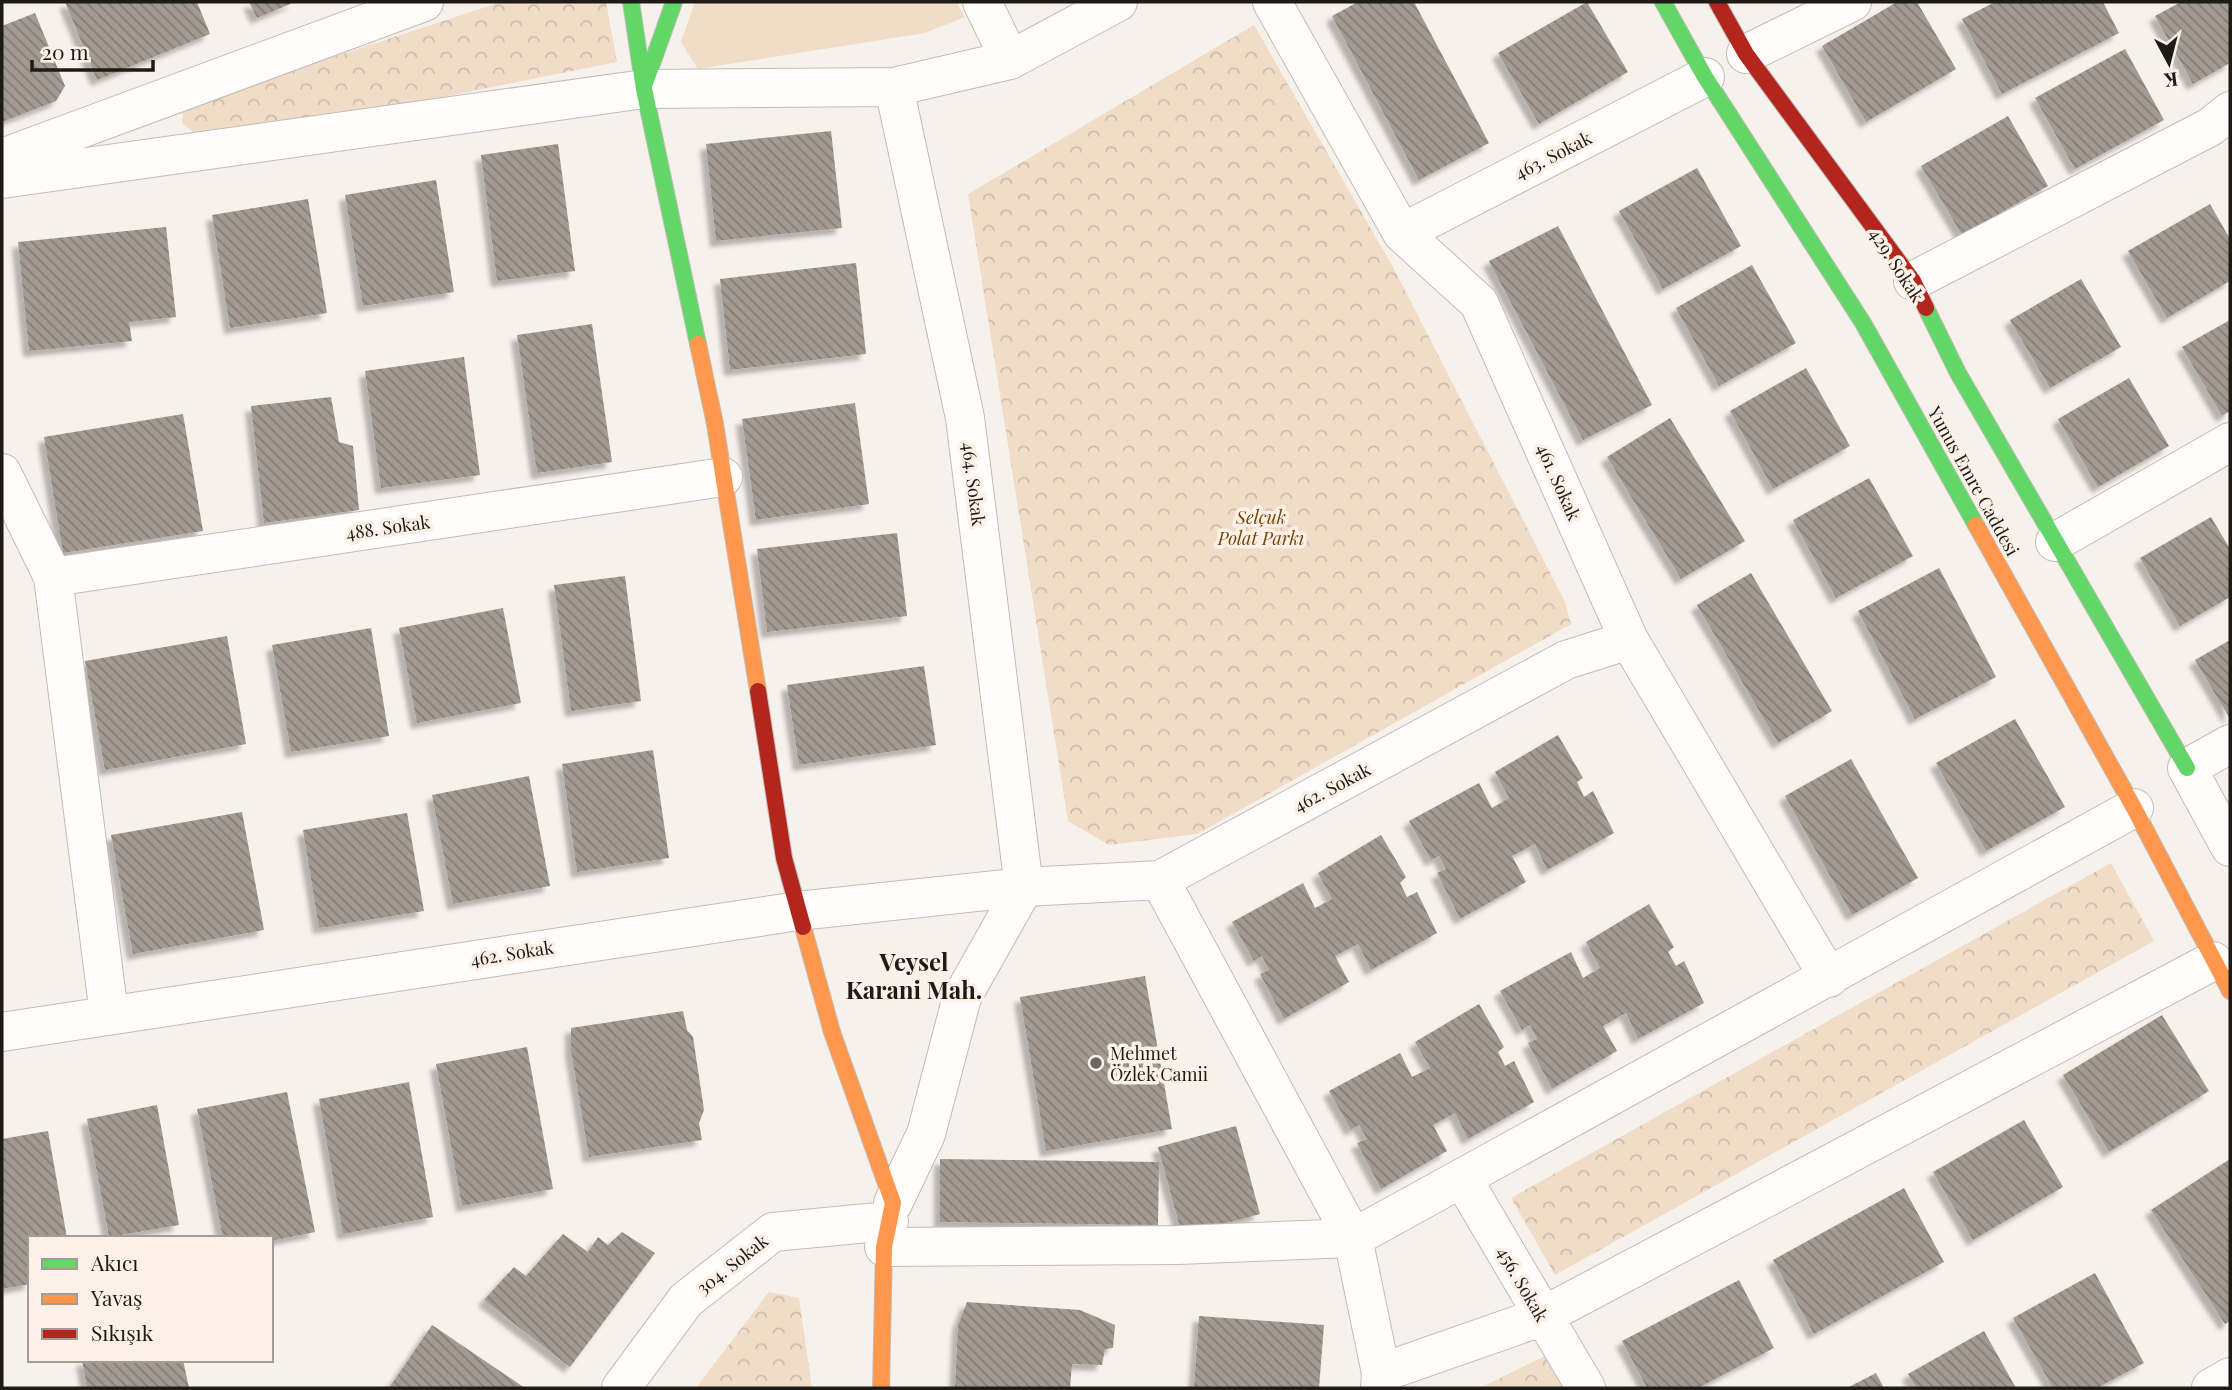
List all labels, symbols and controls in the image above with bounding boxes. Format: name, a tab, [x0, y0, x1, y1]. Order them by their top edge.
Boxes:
scale bar	[32, 28, 152, 72]
north arrow	[2134, 28, 2204, 98]
text: 20 m	[42, 37, 89, 65]
text: K	[2162, 67, 2180, 95]
street label: 463. Sokak	[1510, 125, 1596, 185]
street label: 429. Sokak	[1864, 223, 1930, 307]
street label: Yunus Emre Caddesi	[1922, 401, 2025, 560]
street label: 461. Sokak	[1531, 440, 1587, 524]
street label: 464. Sokak	[957, 441, 991, 527]
park label: Selçuk Polat Parkı	[1217, 505, 1304, 550]
street label: 488. Sokak	[344, 509, 432, 545]
street label: 462. Sokak	[1289, 757, 1375, 817]
street label: 462. Sokak	[469, 935, 555, 971]
district label: Veysel Karani Mah.	[846, 945, 982, 1005]
place label: Mehmet Özlek Camii	[1110, 1041, 1208, 1086]
marker: Mehmet Özlek Camii	[1088, 1055, 1104, 1071]
street label: 304. Sokak	[691, 1228, 773, 1300]
legend	[28, 1236, 273, 1362]
street label: 456. Sokak	[1492, 1242, 1554, 1326]
text: Akıcı	[90, 1248, 138, 1276]
text: Yavaş	[90, 1283, 142, 1311]
text: Sıkışık	[91, 1318, 154, 1346]

